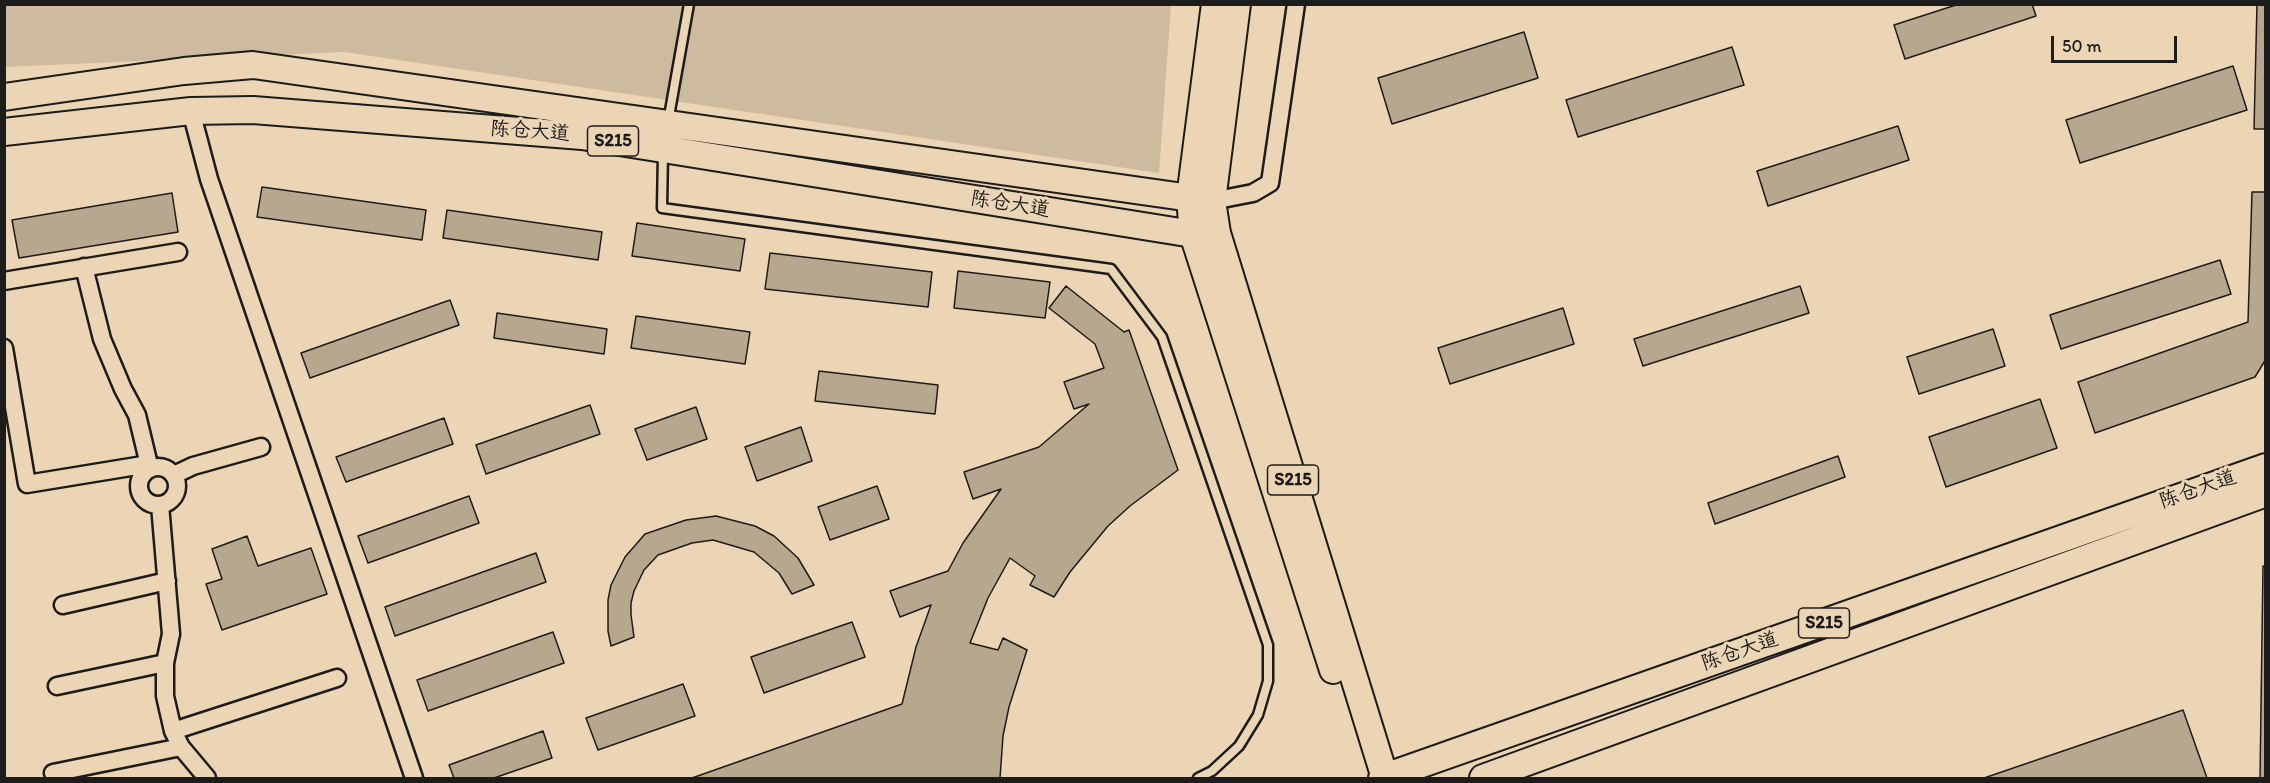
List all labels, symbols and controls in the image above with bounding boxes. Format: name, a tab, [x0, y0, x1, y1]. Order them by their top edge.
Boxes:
scale bar	[2054, 24, 2180, 62]
text: 50 m	[2062, 35, 2102, 57]
street label: 陈仓大道	[489, 117, 571, 147]
road number: S215	[588, 126, 638, 156]
street label: 陈仓大道	[969, 187, 1051, 223]
road number: S215	[1268, 465, 1318, 495]
street label: 陈仓大道	[2156, 466, 2240, 514]
road number: S215	[1798, 608, 1850, 638]
street label: 陈仓大道	[1698, 628, 1782, 676]

